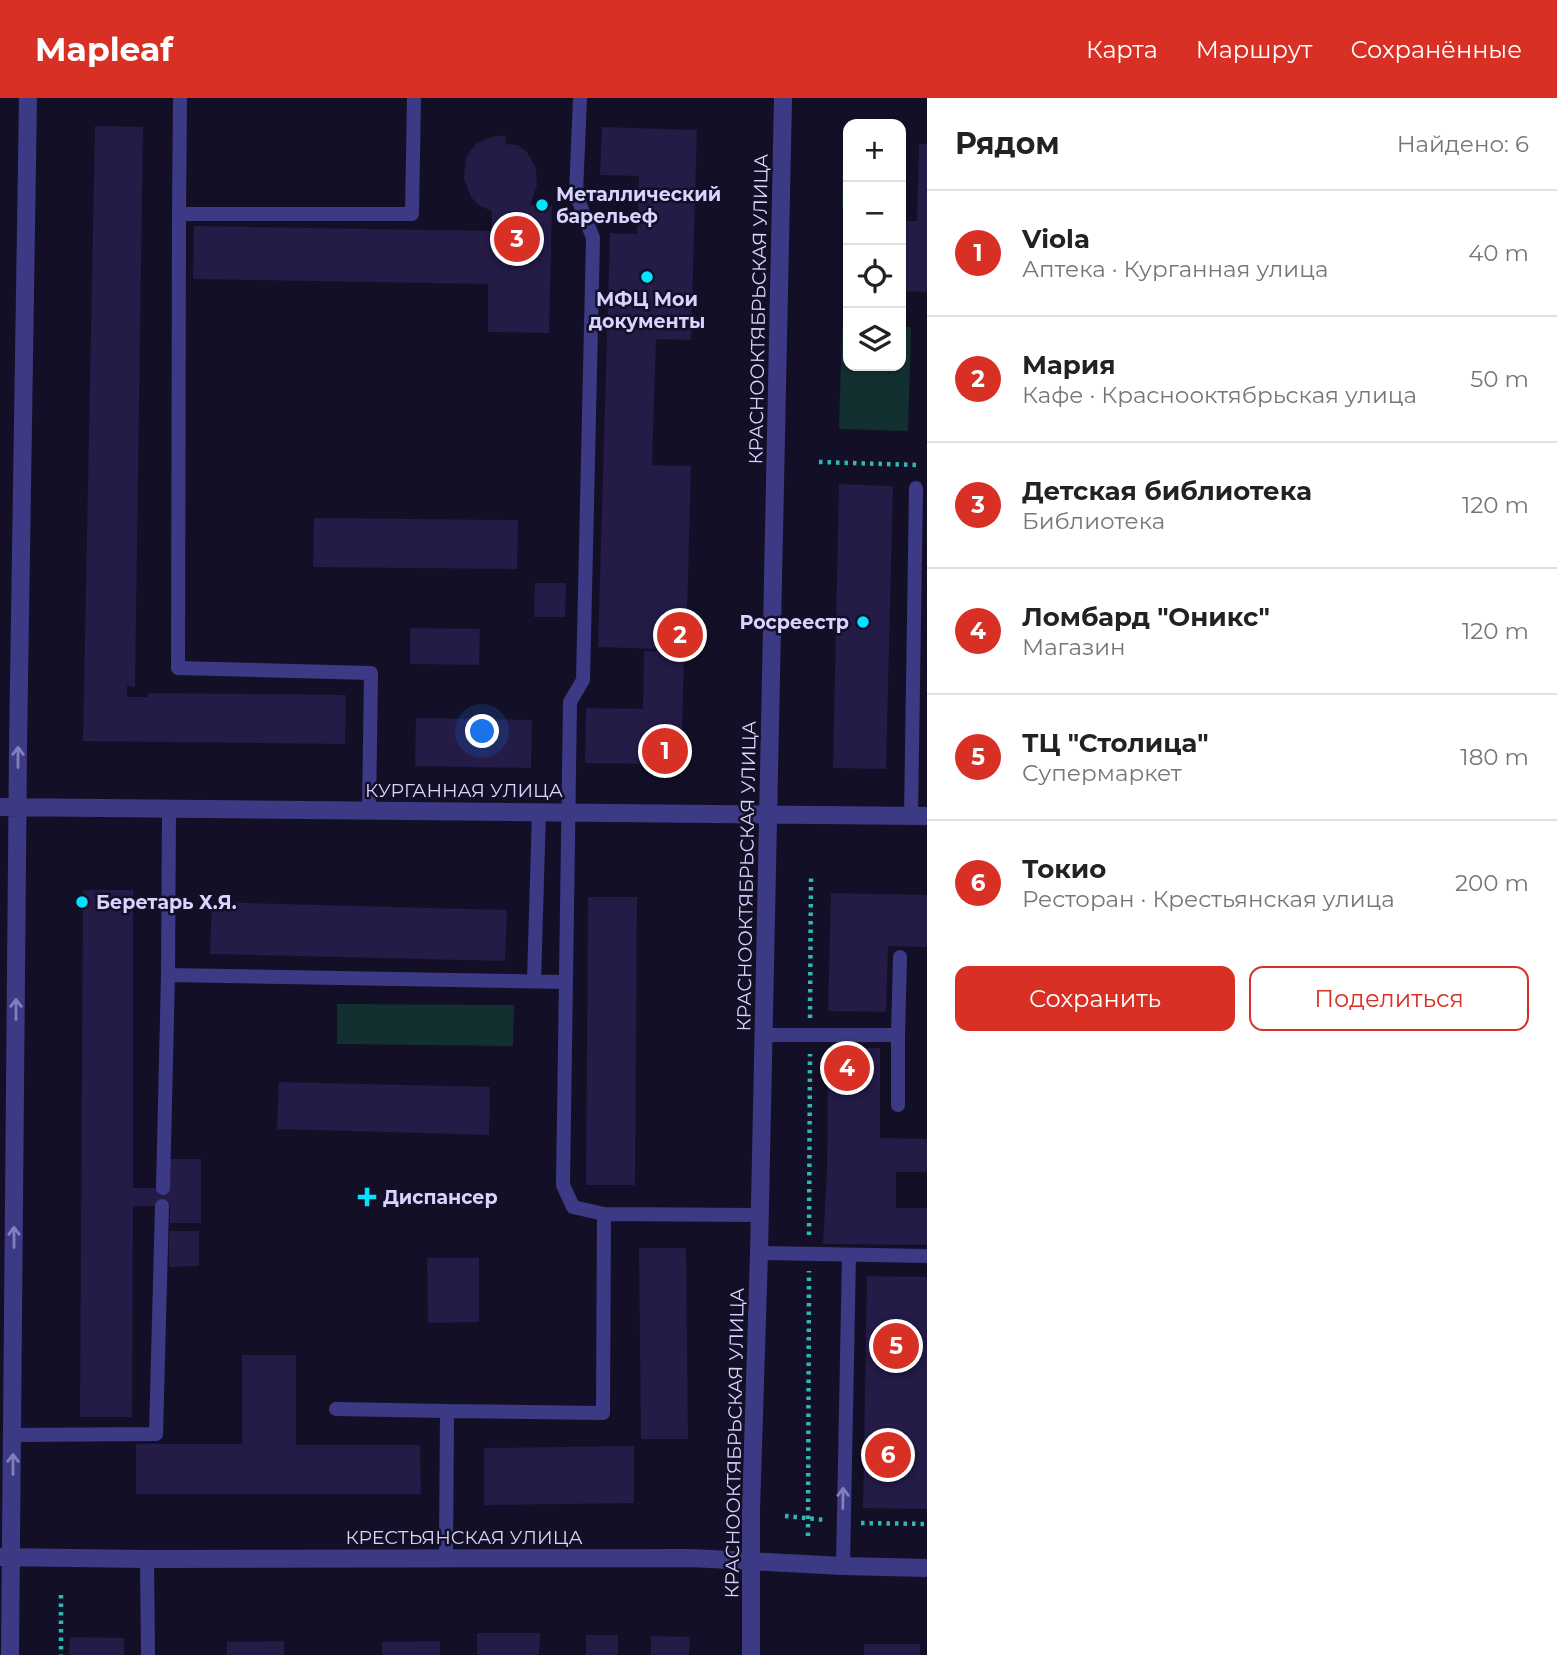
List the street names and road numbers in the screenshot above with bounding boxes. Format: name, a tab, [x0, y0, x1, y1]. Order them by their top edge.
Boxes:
street label: КРАСНООКТЯБРЬСКАЯ УЛИЦА	[744, 154, 773, 464]
street label: КРАСНООКТЯБРЬСКАЯ УЛИЦА	[732, 721, 761, 1031]
street label: КУРГАННАЯ УЛИЦА	[365, 779, 563, 802]
street label: КРАСНООКТЯБРЬСКАЯ УЛИЦА	[720, 1288, 749, 1598]
street label: КРЕСТЬЯНСКАЯ УЛИЦА	[345, 1526, 583, 1549]

